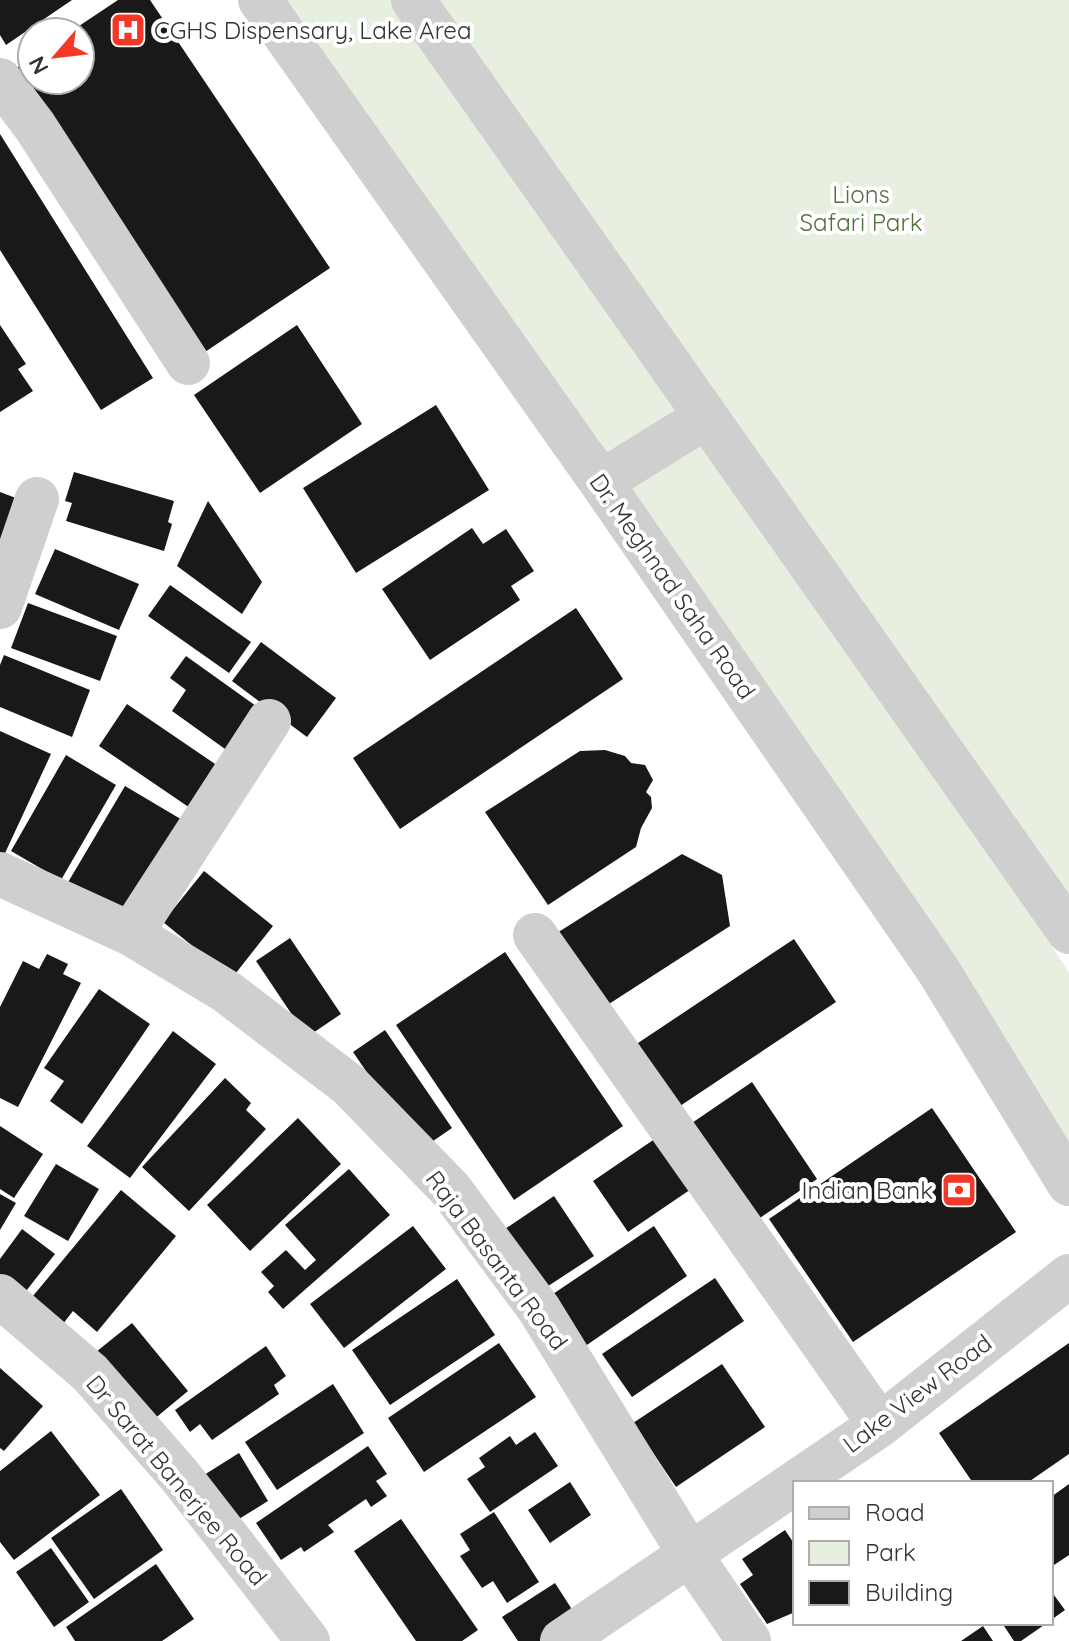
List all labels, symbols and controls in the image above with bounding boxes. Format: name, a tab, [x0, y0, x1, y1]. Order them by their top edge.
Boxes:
hospital icon: CGHS Dispensary, Lake Area	[109, 11, 147, 49]
place label: CGHS Dispensary, Lake Area	[154, 15, 472, 45]
north arrow	[16, 16, 96, 96]
text: N	[22, 52, 54, 79]
park label: Lions Safari Park	[800, 179, 922, 237]
street label: Dr. Meghnad Saha Road	[584, 467, 762, 705]
street label: Raja Basanta Road	[420, 1164, 574, 1356]
bank icon: Indian Bank	[940, 1171, 978, 1209]
place label: Indian Bank	[802, 1175, 933, 1205]
street label: Lake View Road	[837, 1327, 997, 1459]
street label: Dr Sarat Banerjee Road	[80, 1369, 274, 1591]
legend	[793, 1481, 1053, 1625]
text: Road	[865, 1497, 925, 1527]
text: Park	[865, 1537, 916, 1567]
text: Building	[865, 1577, 953, 1607]

